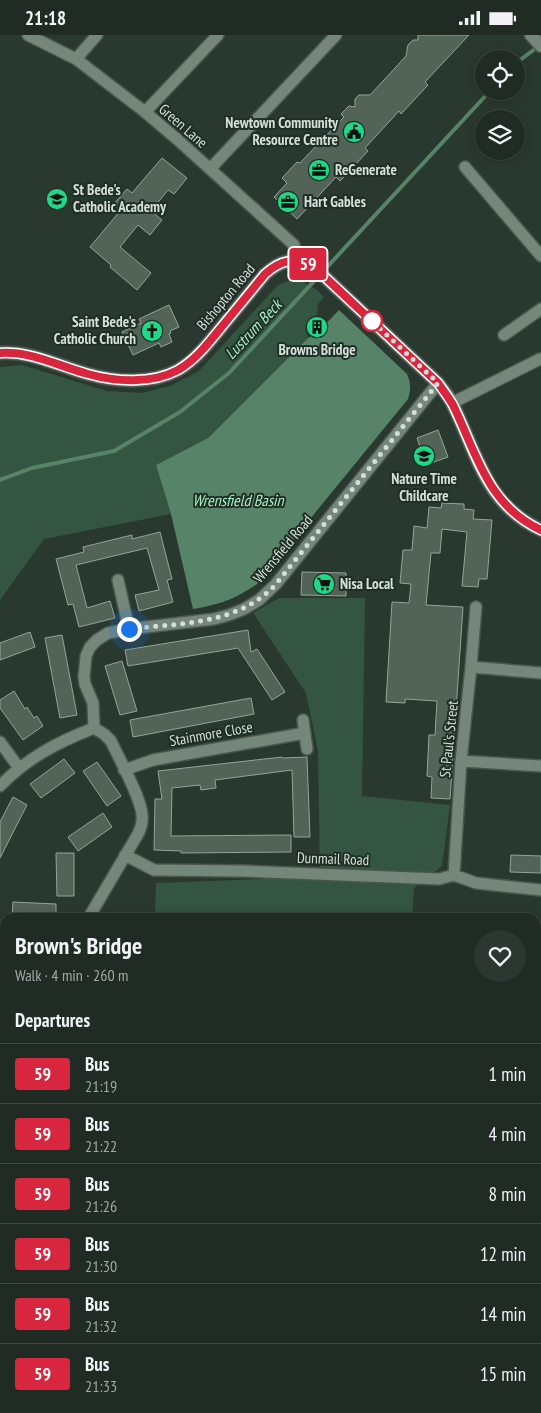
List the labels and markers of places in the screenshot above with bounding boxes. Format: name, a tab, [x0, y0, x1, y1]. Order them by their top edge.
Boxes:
place label: Newtown Community Resource Centre	[225, 113, 339, 149]
public building icon: Newtown Community Resource Centre	[342, 120, 366, 144]
office icon: ReGenerate	[307, 158, 331, 182]
place label: ReGenerate	[335, 160, 397, 179]
place label: St Bede's Catholic Academy	[73, 180, 167, 216]
school or university icon: St Bede's Catholic Academy	[45, 187, 69, 211]
office icon: Hart Gables	[276, 190, 300, 214]
place label: Hart Gables	[304, 192, 366, 211]
unlabelled marker	[361, 310, 383, 332]
place label: Saint Bede's Catholic Church	[54, 312, 136, 348]
building icon: Browns Bridge	[305, 315, 329, 339]
church icon: Saint Bede's Catholic Church	[140, 319, 164, 343]
place label: Browns Bridge	[278, 340, 356, 359]
school or university icon: Nature Time Childcare	[412, 444, 436, 468]
place label: Nature Time Childcare	[391, 469, 457, 505]
supermarket icon: Nisa Local	[312, 572, 336, 596]
place label: Nisa Local	[340, 574, 394, 593]

